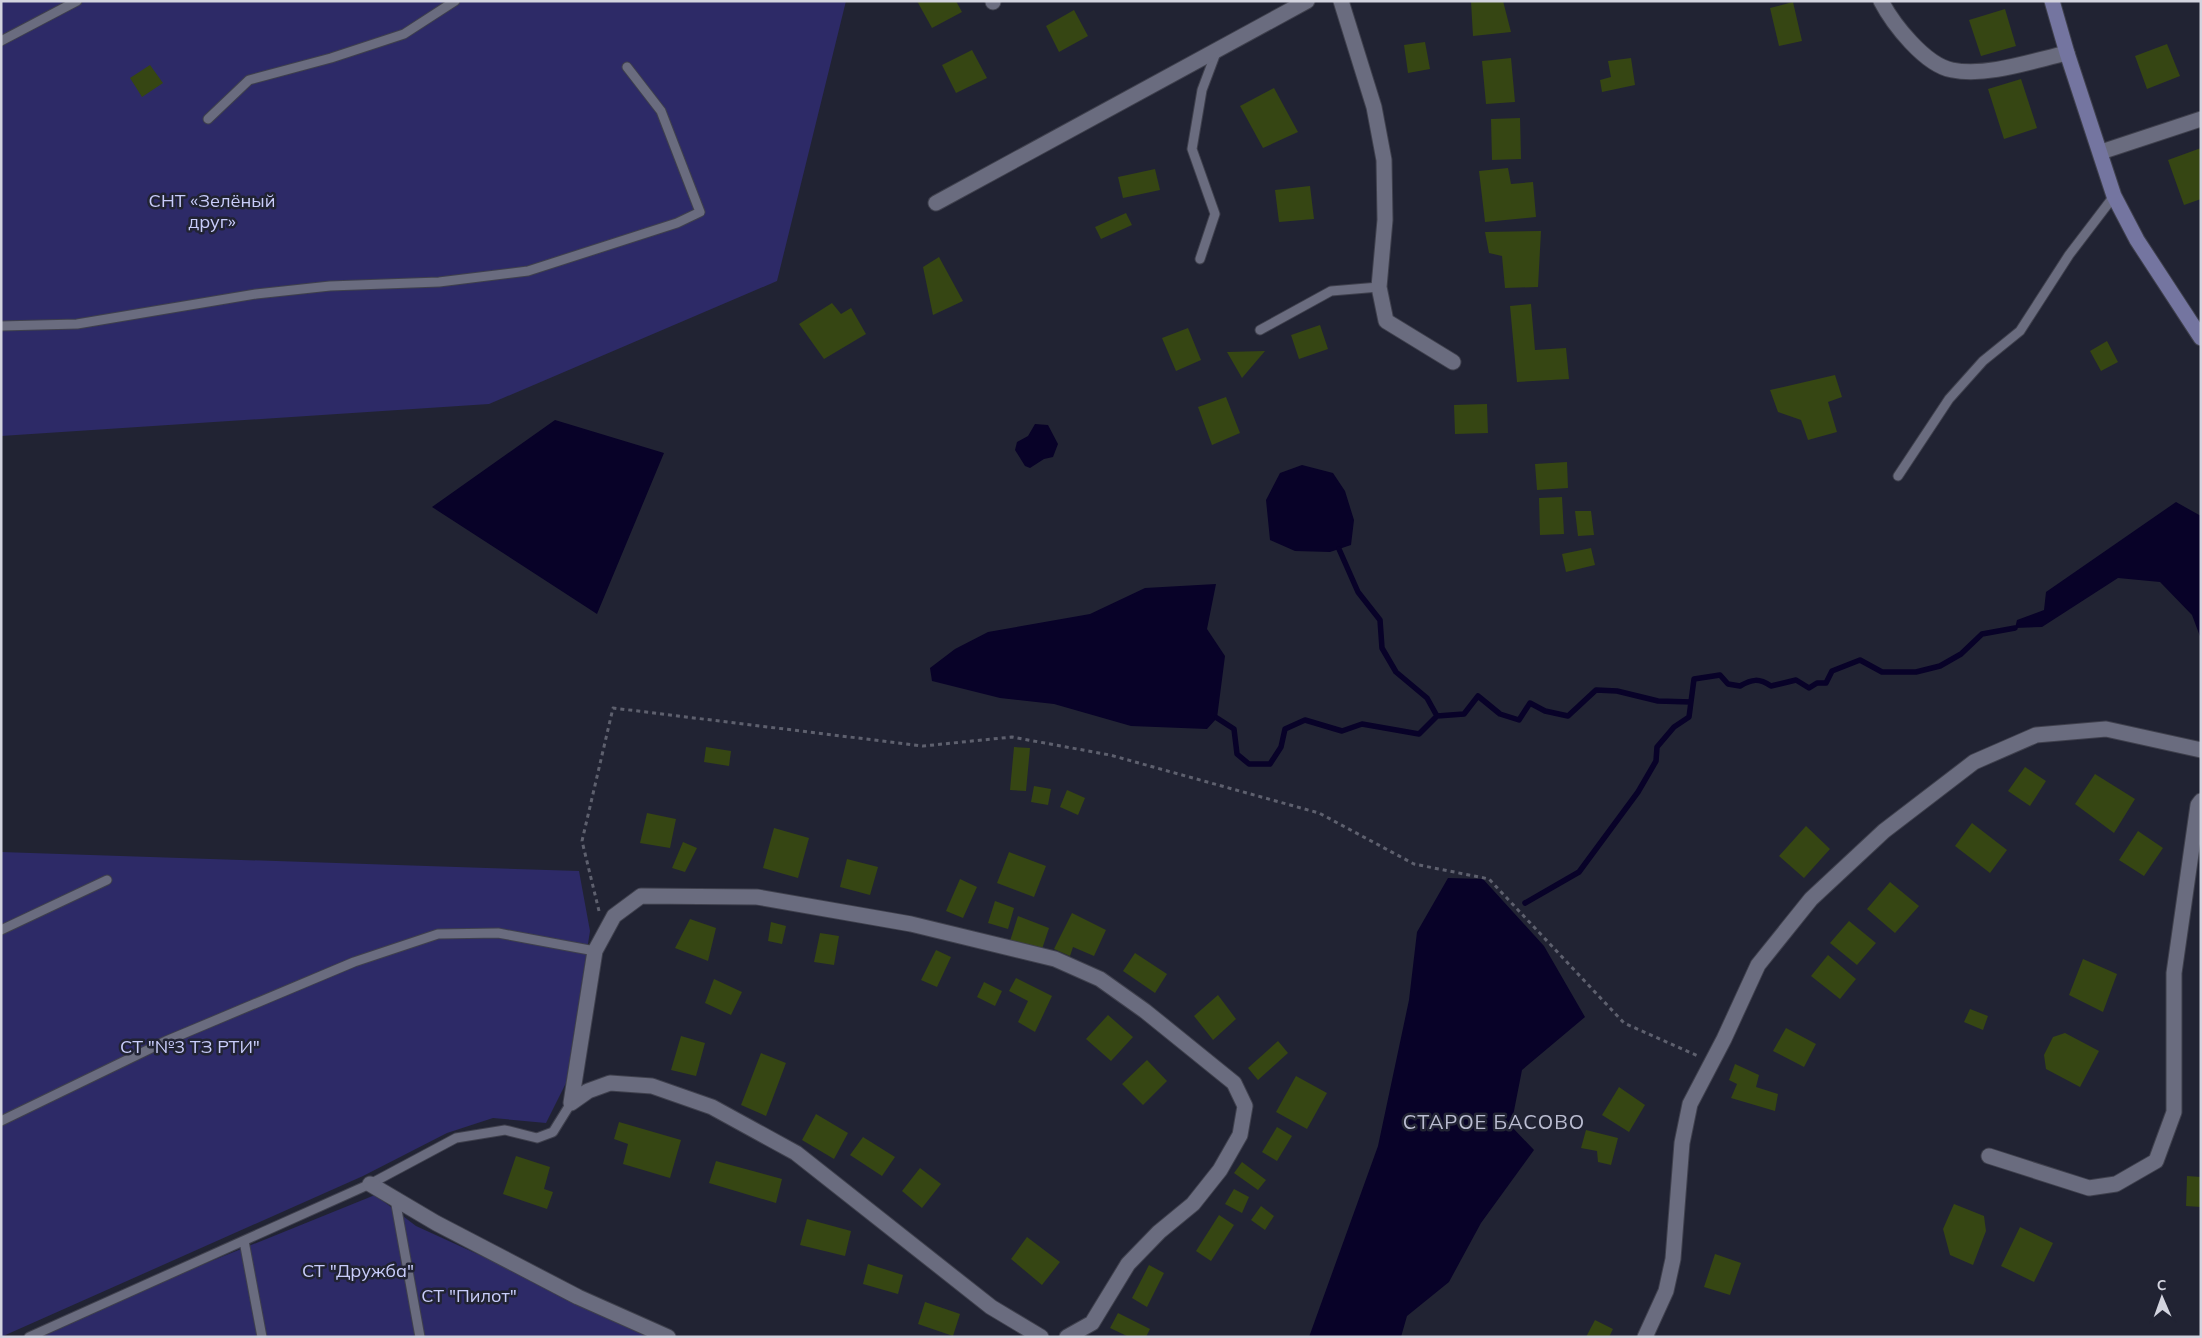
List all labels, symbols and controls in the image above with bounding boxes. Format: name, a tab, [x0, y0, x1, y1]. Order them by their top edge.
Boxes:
park label: СНТ «Зелёный друг»	[149, 189, 275, 233]
park label: СТ "№3 ТЗ РТИ"	[120, 1035, 260, 1058]
district label: СТАРОЕ БАСОВО	[1403, 1109, 1585, 1134]
park label: СТ "Дружба"	[302, 1259, 414, 1282]
north arrow	[2137, 1273, 2187, 1323]
text: С	[2156, 1276, 2167, 1294]
park label: СТ "Пилот"	[421, 1284, 517, 1307]

